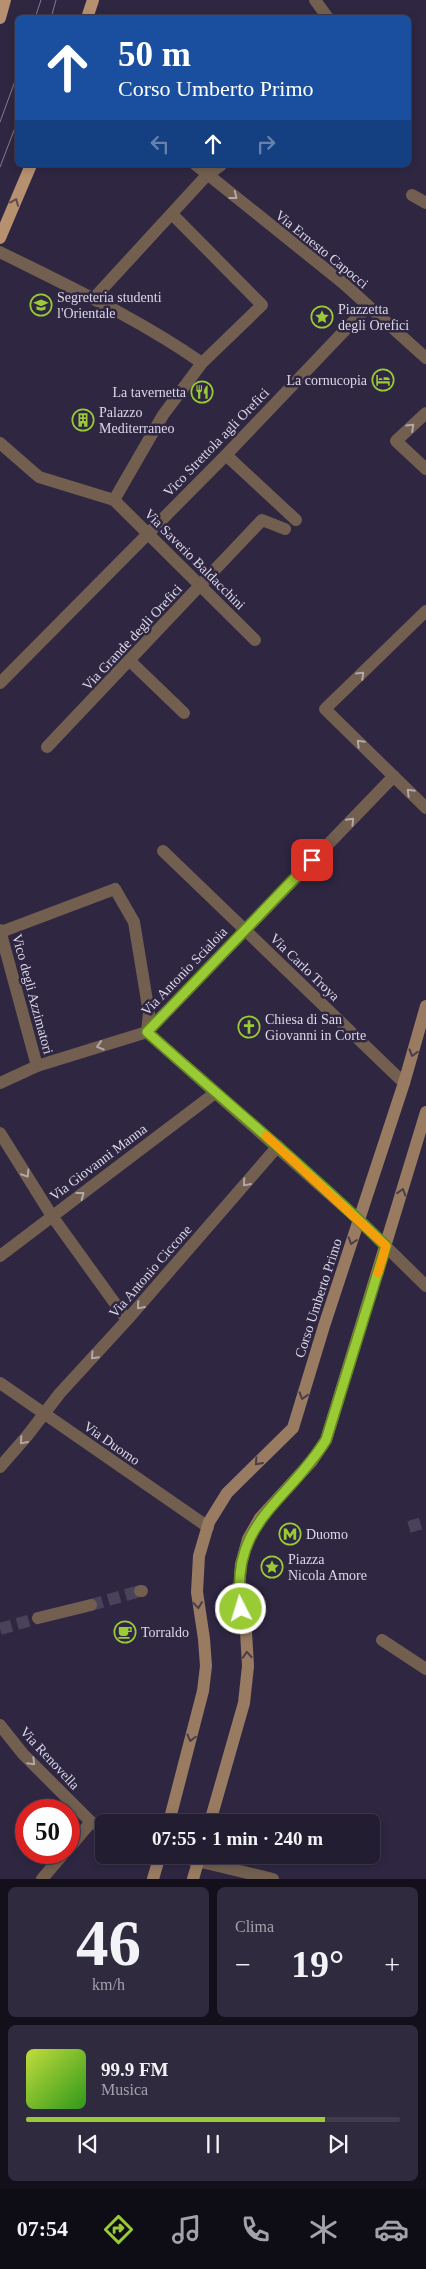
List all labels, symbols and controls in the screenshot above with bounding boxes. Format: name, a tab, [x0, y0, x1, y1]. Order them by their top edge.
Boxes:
icon: ahead	[35, 35, 100, 100]
text: 50 m	[118, 35, 191, 74]
text: Corso Umberto Primo	[118, 76, 314, 101]
icon: left	[146, 130, 174, 158]
icon: ahead	[199, 130, 227, 158]
icon: right	[252, 130, 280, 158]
one-way arrow	[228, 191, 237, 200]
one-way arrow	[9, 198, 20, 207]
street label: Via Ernesto Capocci	[272, 207, 371, 291]
place label: Segreteria studenti l'Orientale	[57, 290, 162, 321]
school or university icon: Segreteria studenti l'Orientale	[29, 293, 53, 317]
place label: Piazzetta degli Orefici	[338, 302, 409, 333]
place icon: Piazzetta degli Orefici	[310, 305, 334, 329]
hotel icon: La cornucopia	[371, 368, 395, 392]
place label: La cornucopia	[287, 373, 368, 388]
restaurant icon: La tavernetta	[190, 380, 214, 404]
place label: La tavernetta	[113, 385, 187, 400]
street label: Vico Strettola agli Orefici	[161, 385, 272, 500]
place label: Palazzo Mediterraneo	[99, 405, 174, 436]
building icon: Palazzo Mediterraneo	[71, 408, 95, 432]
one-way arrow	[405, 424, 414, 433]
street label: Via Saverio Baldacchini	[141, 506, 248, 613]
street label: Via Grande degli Orefici	[80, 581, 185, 693]
one-way arrow	[355, 672, 364, 681]
one-way arrow	[356, 740, 365, 749]
one-way arrow	[407, 789, 416, 798]
one-way arrow	[345, 817, 354, 826]
pin	[291, 839, 333, 881]
icon: arrive	[298, 846, 326, 874]
street label: Via Antonio Scialoia	[138, 924, 231, 1018]
street label: Via Carlo Troya	[267, 931, 343, 1005]
street label: Vico degli Azzimatori	[9, 933, 56, 1056]
place label: Chiesa di San Giovanni in Corte	[265, 1012, 366, 1043]
church icon: Chiesa di San Giovanni in Corte	[237, 1015, 261, 1039]
one-way arrow	[97, 1041, 105, 1051]
one-way arrow	[408, 1049, 418, 1057]
street label: Via Giovanni Manna	[47, 1121, 150, 1204]
one-way arrow	[19, 1169, 29, 1178]
one-way arrow	[243, 1177, 252, 1186]
one-way arrow	[397, 1189, 407, 1197]
one-way arrow	[75, 1192, 84, 1200]
street label: Via Antonio Ciccone	[106, 1222, 195, 1321]
street label: Corso Umberto Primo	[292, 1237, 345, 1360]
one-way arrow	[348, 1237, 358, 1245]
one-way arrow	[137, 1300, 145, 1309]
one-way arrow	[91, 1350, 100, 1359]
one-way arrow	[298, 1391, 308, 1400]
street label: Via Duomo	[81, 1419, 143, 1468]
one-way arrow	[20, 1435, 28, 1444]
one-way arrow	[255, 1456, 264, 1465]
metro station icon: Duomo	[278, 1522, 302, 1546]
place label: Duomo	[306, 1527, 348, 1542]
place label: Piazza Nicola Amore	[288, 1552, 367, 1583]
place icon: Piazza Nicola Amore	[260, 1555, 284, 1579]
position arrow	[214, 1582, 266, 1634]
one-way arrow	[193, 1600, 203, 1609]
cafe icon: Torraldo	[113, 1620, 137, 1644]
place label: Torraldo	[141, 1625, 189, 1640]
one-way arrow	[242, 1651, 253, 1659]
street label: Via Renovella	[17, 1724, 83, 1793]
one-way arrow	[186, 1734, 197, 1743]
one-way arrow	[26, 1756, 35, 1765]
speed limit sign: 50	[15, 1799, 80, 1864]
text: 07:55 · 1 min · 240 m	[152, 1828, 323, 1849]
text: 46	[76, 1907, 141, 1979]
text: Clima	[235, 1918, 274, 1935]
text: 19°	[291, 1943, 344, 1985]
text: −	[235, 1949, 251, 1980]
text: +	[384, 1949, 400, 1980]
text: km/h	[92, 1976, 125, 1993]
text: 99.9 FM	[101, 2059, 169, 2080]
text: Musica	[101, 2081, 148, 2098]
icon: previous	[74, 2130, 102, 2158]
icon: pause	[199, 2130, 227, 2158]
icon: next	[324, 2130, 352, 2158]
icon: directions	[101, 2212, 136, 2247]
icon: music	[169, 2212, 204, 2247]
icon: phone	[238, 2212, 273, 2247]
icon: climate	[306, 2212, 341, 2247]
icon: car	[374, 2212, 409, 2247]
text: 07:54	[17, 2216, 68, 2241]

